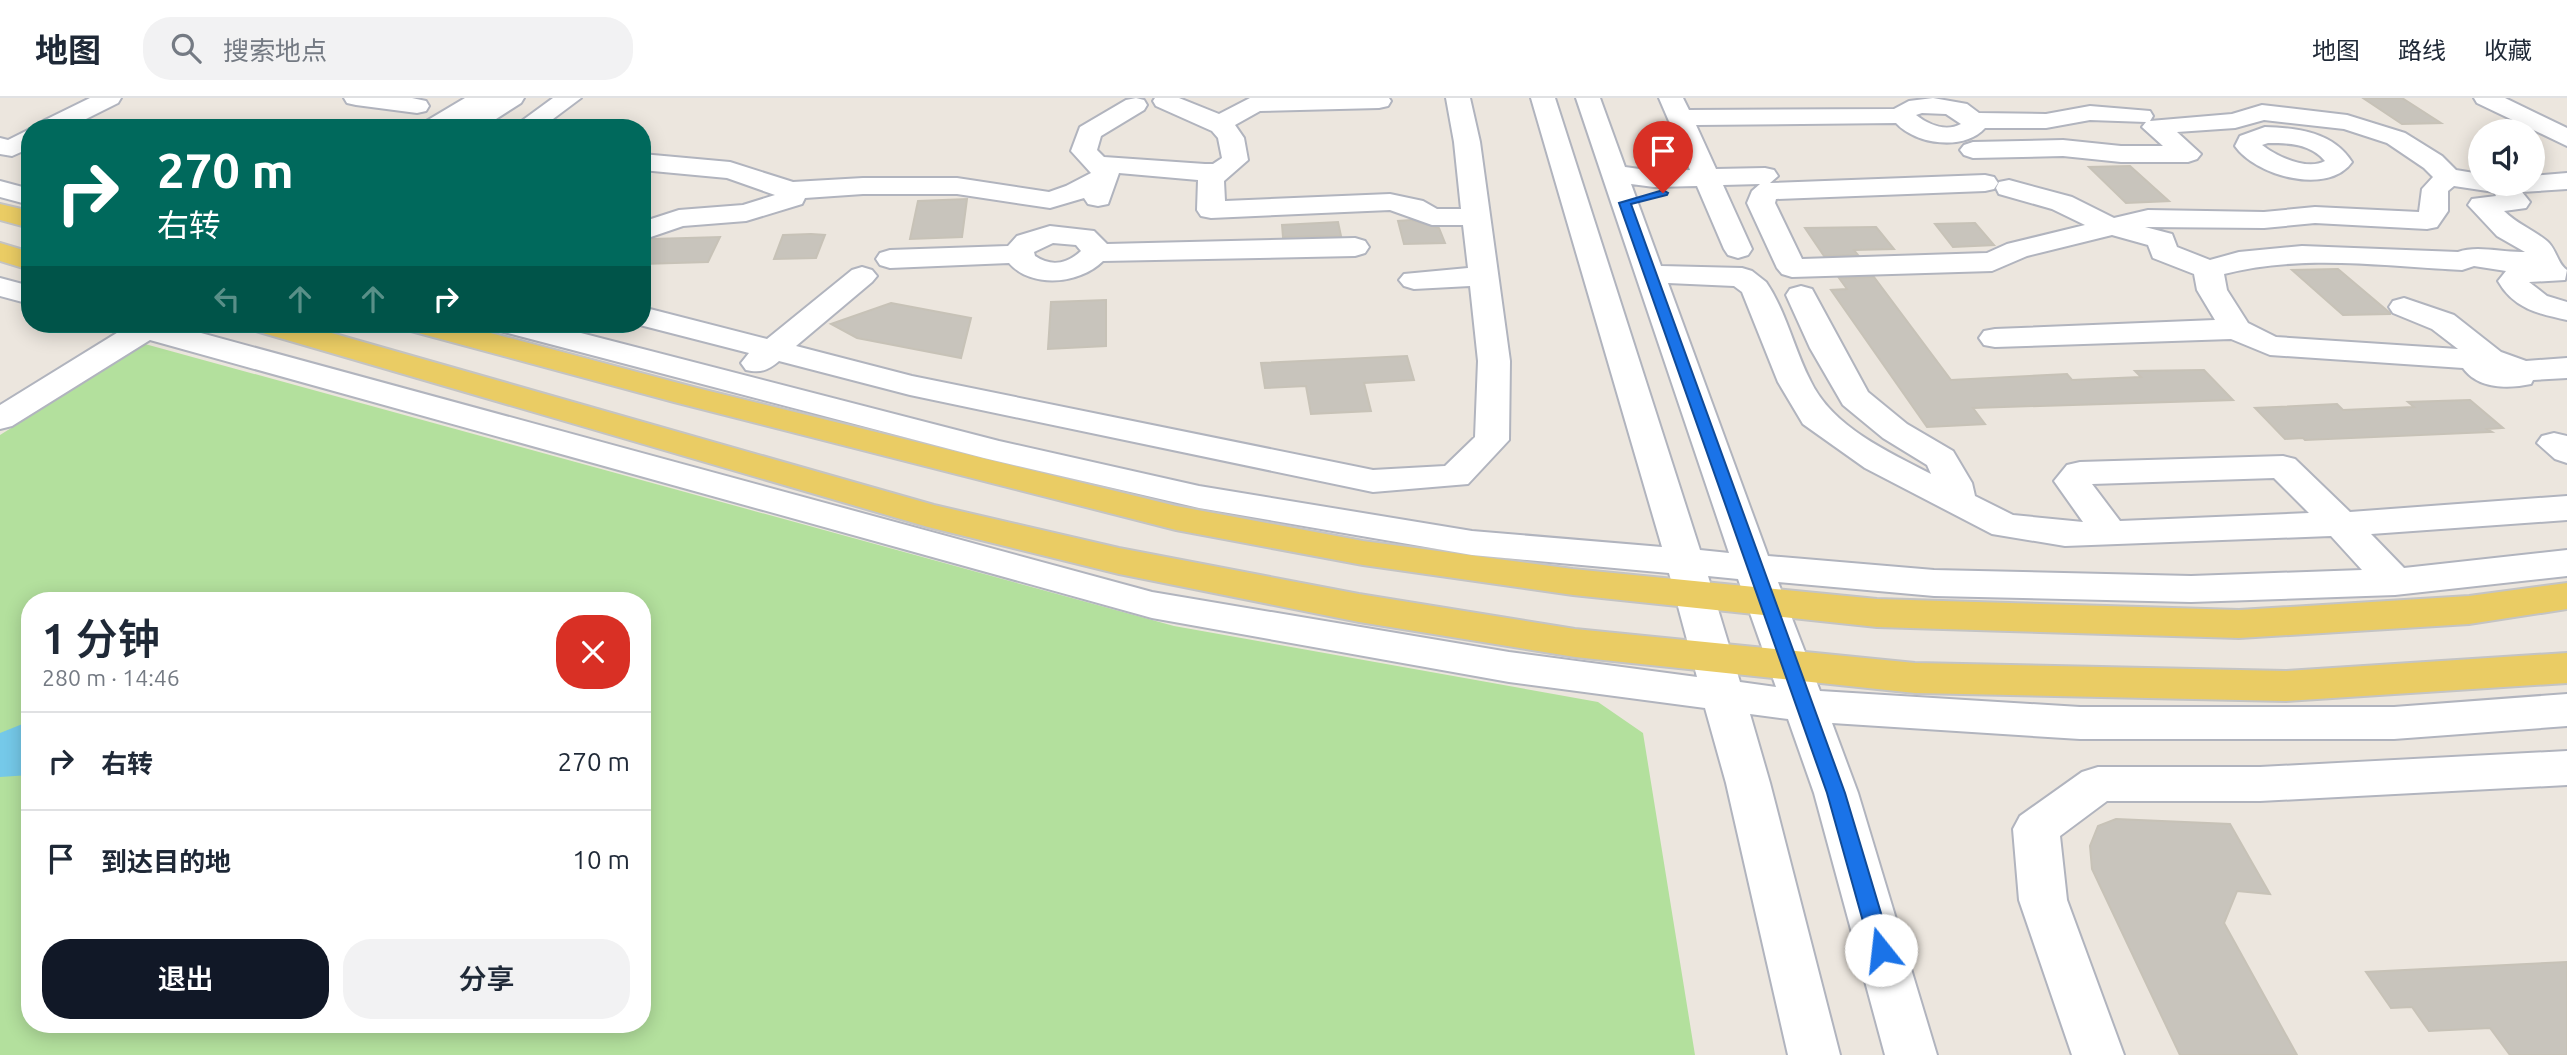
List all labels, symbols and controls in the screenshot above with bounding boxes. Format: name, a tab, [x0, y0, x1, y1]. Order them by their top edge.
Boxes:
search box	[143, 17, 633, 80]
icon: search	[167, 29, 205, 67]
text: 地图	[35, 31, 101, 68]
text: 搜索地点	[223, 36, 327, 65]
text: 地图	[2312, 37, 2360, 64]
text: 路线	[2398, 37, 2446, 64]
text: 收藏	[2484, 37, 2532, 64]
map controls	[2468, 119, 2545, 196]
button: sound	[2468, 119, 2545, 196]
pin	[1633, 121, 1693, 193]
icon: arrive	[1644, 132, 1682, 170]
text: 270 m	[157, 142, 294, 197]
icon: right	[42, 147, 133, 238]
text: 右转	[157, 207, 221, 243]
icon: left	[208, 280, 246, 318]
icon: ahead	[281, 280, 319, 318]
icon: ahead	[354, 280, 392, 318]
icon: right	[427, 280, 465, 318]
text: 1 分钟	[42, 615, 160, 662]
button: close	[556, 615, 630, 689]
text: 280 m · 14:46	[42, 665, 180, 690]
icon: right	[42, 742, 80, 780]
text: 270 m	[558, 747, 630, 776]
text: 右转	[101, 749, 153, 778]
icon: arrive	[42, 840, 80, 878]
text: 10 m	[572, 845, 630, 874]
text: 到达目的地	[101, 847, 231, 876]
position arrow	[1844, 913, 1918, 987]
button: 退出	[42, 939, 329, 1019]
button: 分享	[343, 939, 630, 1019]

